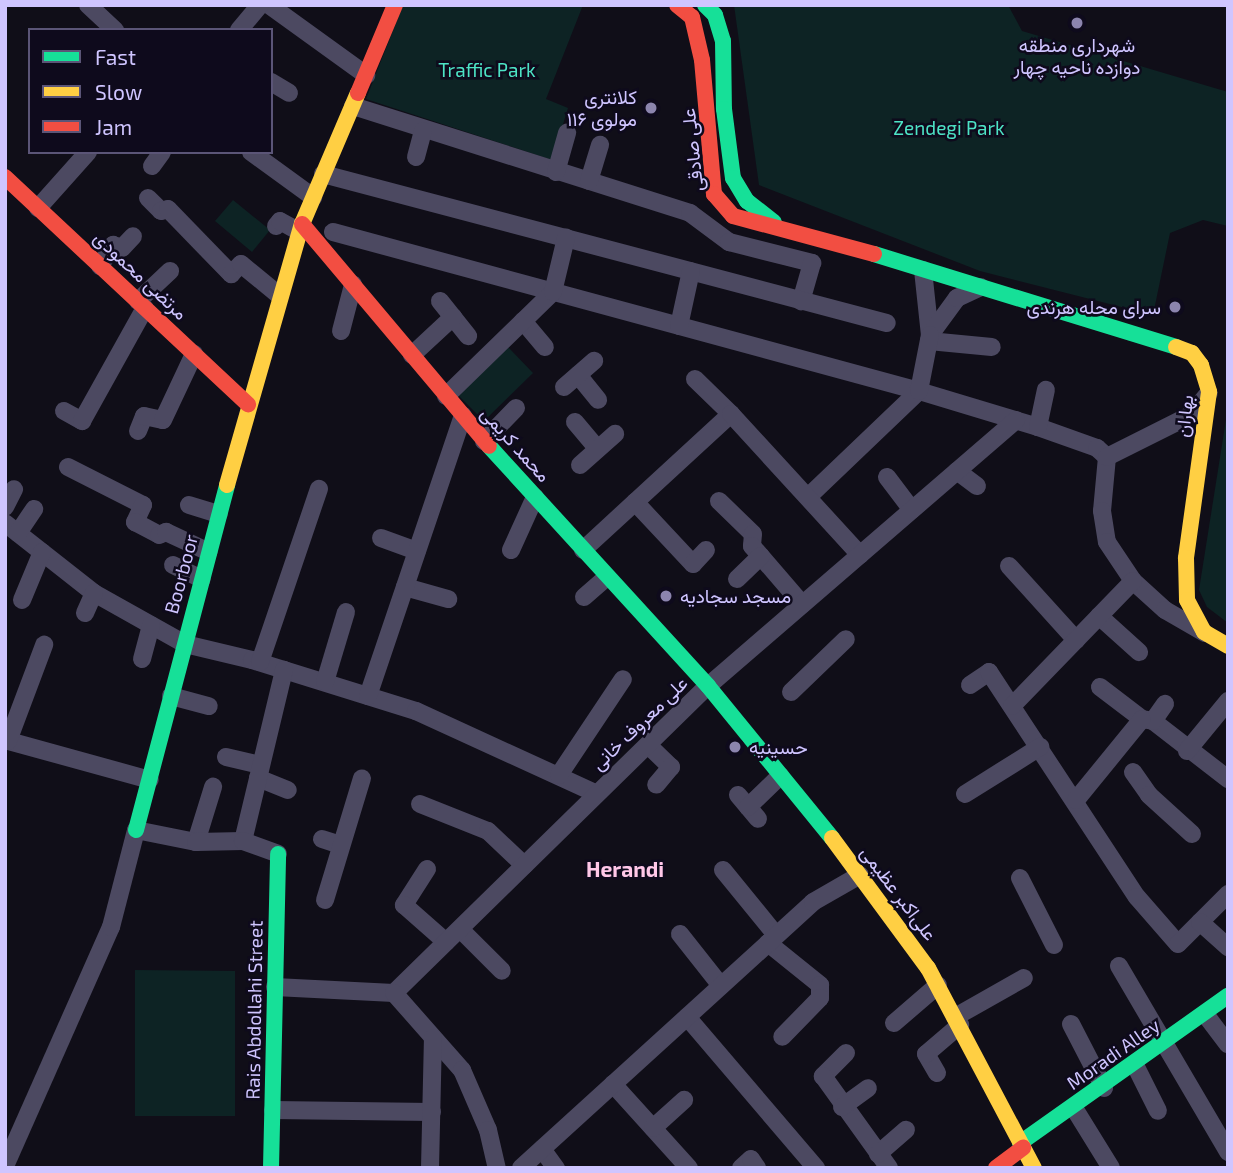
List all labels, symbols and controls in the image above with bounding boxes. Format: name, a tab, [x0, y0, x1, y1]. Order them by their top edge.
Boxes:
marker: شهرداری منطقه دوازده ناحیه چهار	[1069, 15, 1085, 31]
legend	[28, 28, 273, 154]
place label: شهرداری منطقه دوازده ناحیه چهار	[1014, 34, 1140, 78]
text: Fast	[95, 44, 136, 69]
park label: Traffic Park	[438, 59, 536, 81]
text: Slow	[95, 79, 142, 104]
place label: کلانتری ۱۱۶ مولوی	[567, 86, 637, 130]
marker: کلانتری ۱۱۶ مولوی	[643, 100, 659, 116]
street label: علی صادقی	[676, 107, 708, 193]
text: Jam	[95, 114, 132, 139]
park label: Zendegi Park	[893, 117, 1005, 139]
street label: مرتضی محمودی	[89, 226, 193, 324]
place label: سرای محله هرندی	[1027, 296, 1161, 318]
marker: سرای محله هرندی	[1167, 299, 1183, 315]
street label: بهاران	[1170, 394, 1198, 438]
street label: محمد کریمی	[476, 402, 556, 486]
street label: Boorboor	[160, 532, 202, 616]
place label: مسجد سجادیه	[680, 585, 791, 607]
marker: مسجد سجادیه	[658, 588, 674, 604]
street label: علی معروف خانی	[586, 671, 692, 775]
place label: حسینیه	[749, 736, 808, 758]
marker: حسینیه	[727, 739, 743, 755]
street label: علی‌اکبر عظیمی	[856, 841, 942, 945]
district label: Herandi	[586, 856, 664, 882]
street label: Rais Abdollahi Street	[241, 920, 267, 1100]
street label: Moradi Alley	[1062, 1014, 1164, 1094]

